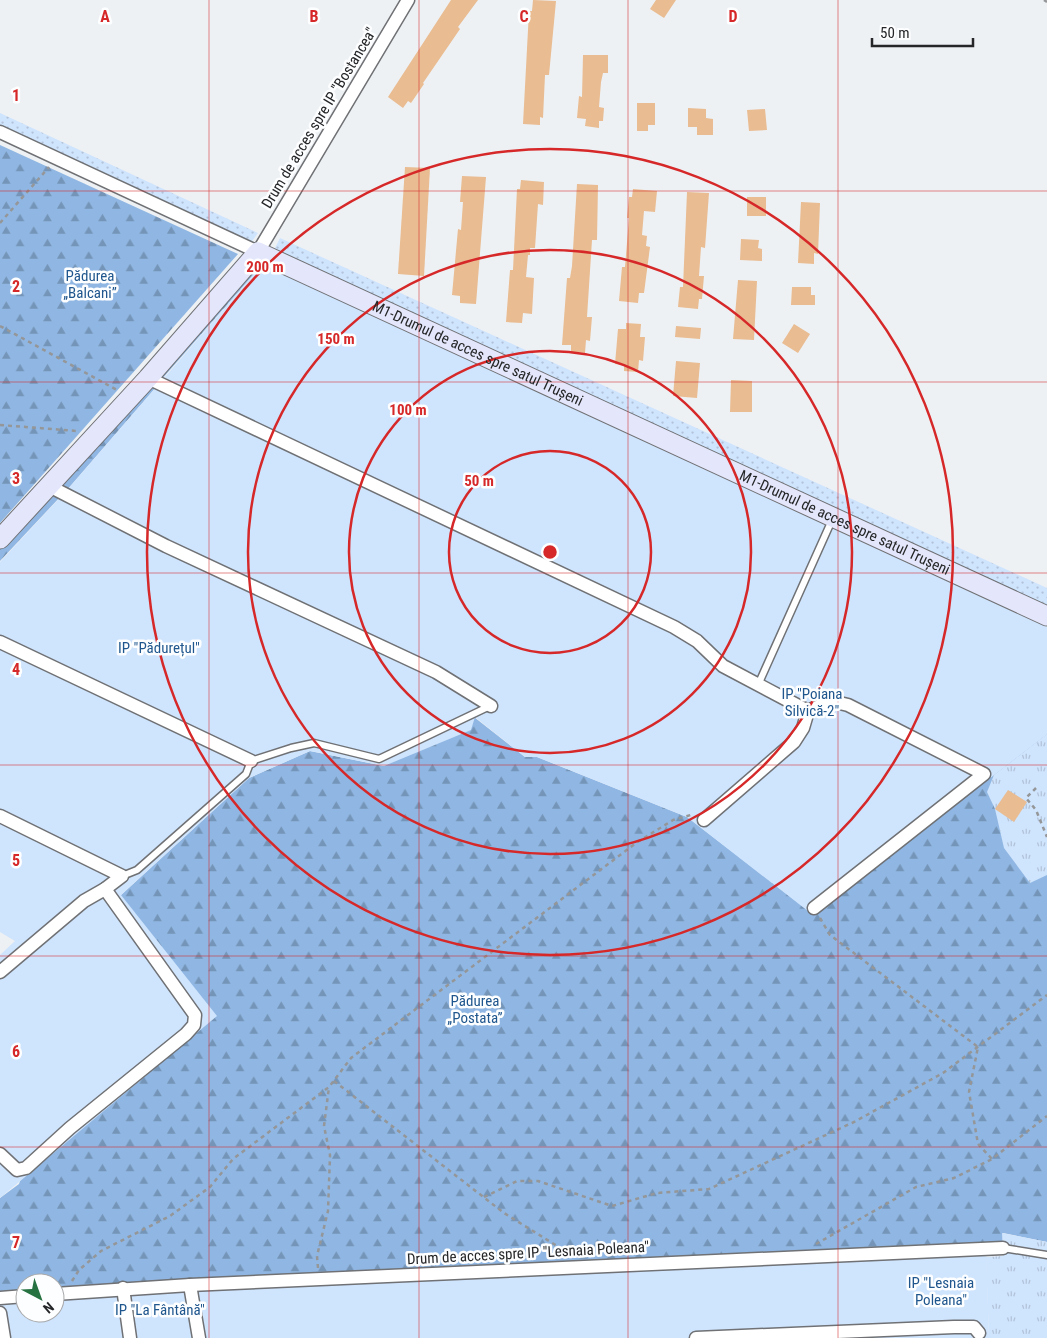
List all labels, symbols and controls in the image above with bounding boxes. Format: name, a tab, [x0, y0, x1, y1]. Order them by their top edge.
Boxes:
text: A	[100, 7, 110, 26]
text: B	[310, 7, 319, 26]
text: C	[519, 7, 529, 26]
text: D	[728, 7, 738, 26]
scale bar	[872, 15, 973, 47]
street label: Drum de acces spre IP "Bostancea"	[258, 24, 380, 212]
text: 50 m	[880, 24, 910, 42]
text: 1	[12, 86, 20, 105]
text: 200 m	[246, 258, 284, 276]
park label: Pădurea „Balcani”	[63, 267, 117, 302]
text: 2	[12, 277, 20, 296]
street label: M1-Drumul de acces spre satul Trușeni	[370, 297, 586, 410]
text: 150 m	[317, 330, 355, 348]
text: 100 m	[389, 401, 427, 419]
street label: M1-Drumul de acces spre satul Trușeni	[736, 466, 953, 579]
text: 3	[12, 469, 20, 488]
text: 50 m	[464, 472, 494, 490]
centre of rings	[541, 543, 559, 561]
park label: IP "Pădurețul"	[118, 639, 200, 657]
text: 4	[12, 660, 20, 679]
park label: IP "Poiana Silvică-2"	[781, 685, 843, 720]
text: 5	[12, 851, 20, 870]
park label: Pădurea „Postata”	[447, 992, 503, 1027]
text: 6	[12, 1042, 20, 1061]
text: 7	[12, 1233, 20, 1252]
street label: Drum de acces spre IP "Lesnaia Poleana"	[406, 1238, 650, 1268]
north arrow	[15, 1273, 65, 1323]
park label: IP "Lesnaia Poleana"	[908, 1274, 974, 1309]
text: N	[40, 1299, 57, 1317]
park label: IP "La Fântână"	[115, 1301, 205, 1319]

